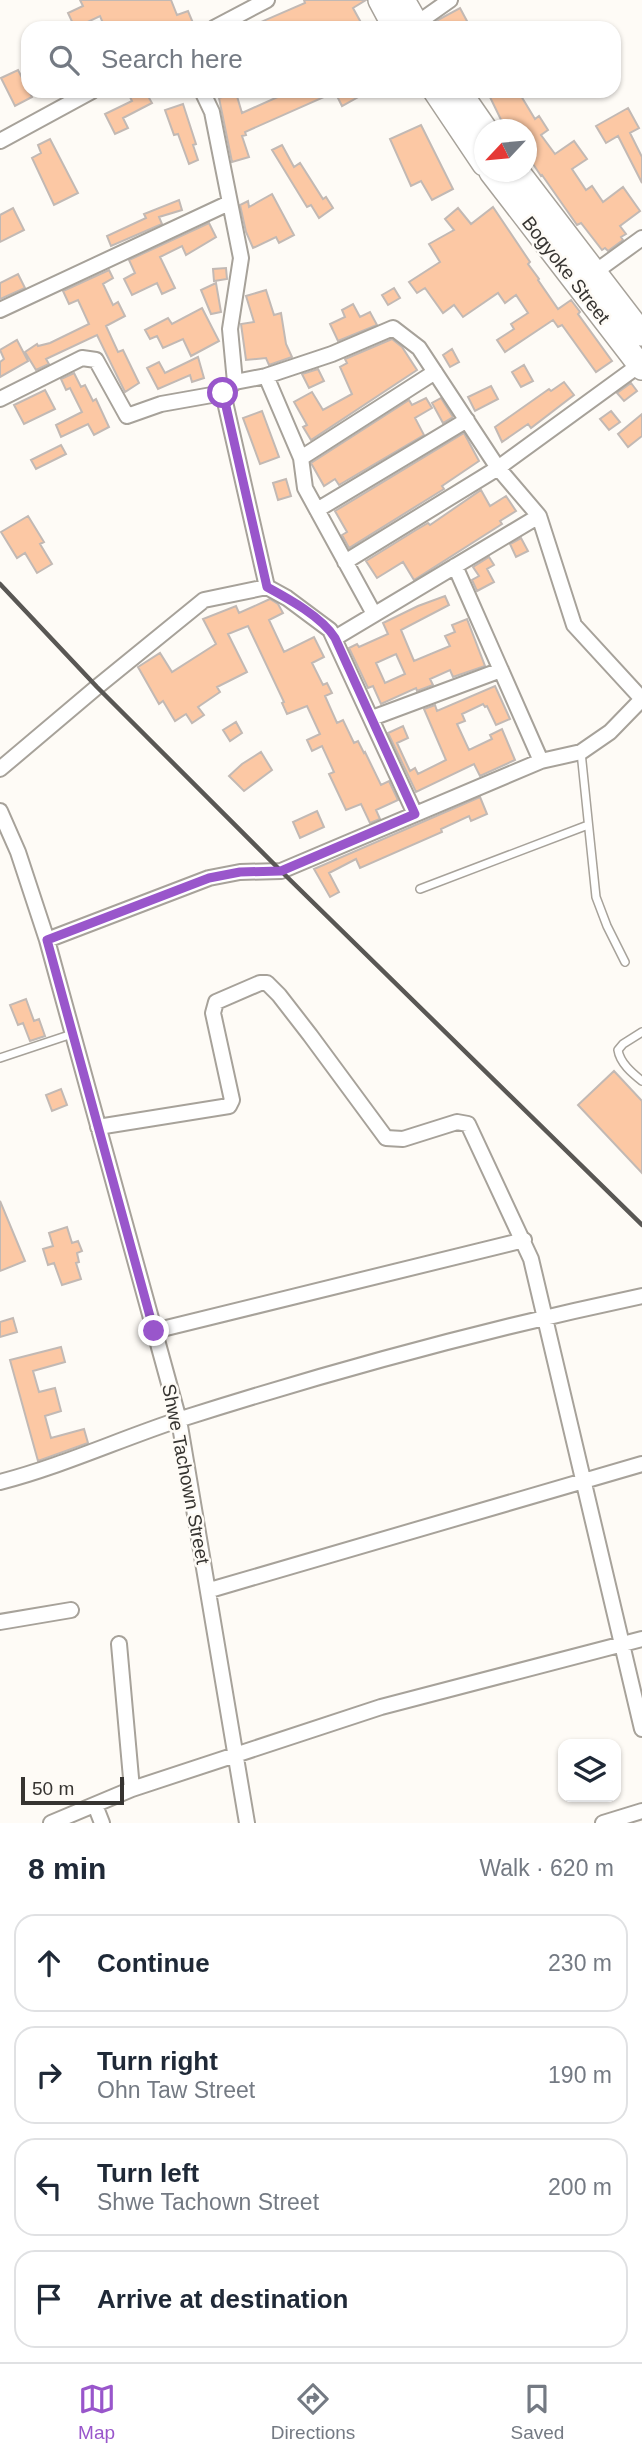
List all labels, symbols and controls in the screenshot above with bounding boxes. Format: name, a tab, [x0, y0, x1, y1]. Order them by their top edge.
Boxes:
search box	[21, 21, 621, 98]
icon: search	[45, 41, 83, 79]
text: Search here	[101, 44, 243, 74]
north arrow	[474, 119, 537, 182]
street label: Bogyoke Street	[518, 212, 615, 328]
route start	[207, 377, 238, 408]
route end	[138, 1315, 169, 1346]
street label: Shwe Tachown Street	[158, 1382, 214, 1567]
map controls	[558, 1739, 621, 1802]
button: layers	[558, 1739, 621, 1802]
scale bar	[21, 1774, 124, 1806]
text: 50 m	[32, 1778, 74, 1799]
text: 8 min	[28, 1852, 106, 1885]
text: Walk · 620 m	[479, 1855, 614, 1881]
icon: ahead	[30, 1944, 68, 1982]
text: Continue	[97, 1948, 210, 1978]
text: 230 m	[548, 1950, 612, 1976]
text: Turn right	[97, 2046, 218, 2076]
icon: right	[30, 2056, 68, 2094]
text: 190 m	[548, 2062, 612, 2088]
text: Ohn Taw Street	[97, 2077, 255, 2103]
text: Turn left	[97, 2158, 199, 2188]
icon: left	[30, 2168, 68, 2206]
text: 200 m	[548, 2174, 612, 2200]
text: Shwe Tachown Street	[97, 2189, 319, 2215]
icon: arrive	[30, 2280, 68, 2318]
text: Arrive at destination	[97, 2284, 348, 2314]
tab: Map	[78, 2380, 116, 2444]
tab: Directions	[271, 2380, 355, 2444]
tab: Saved	[510, 2380, 564, 2444]

